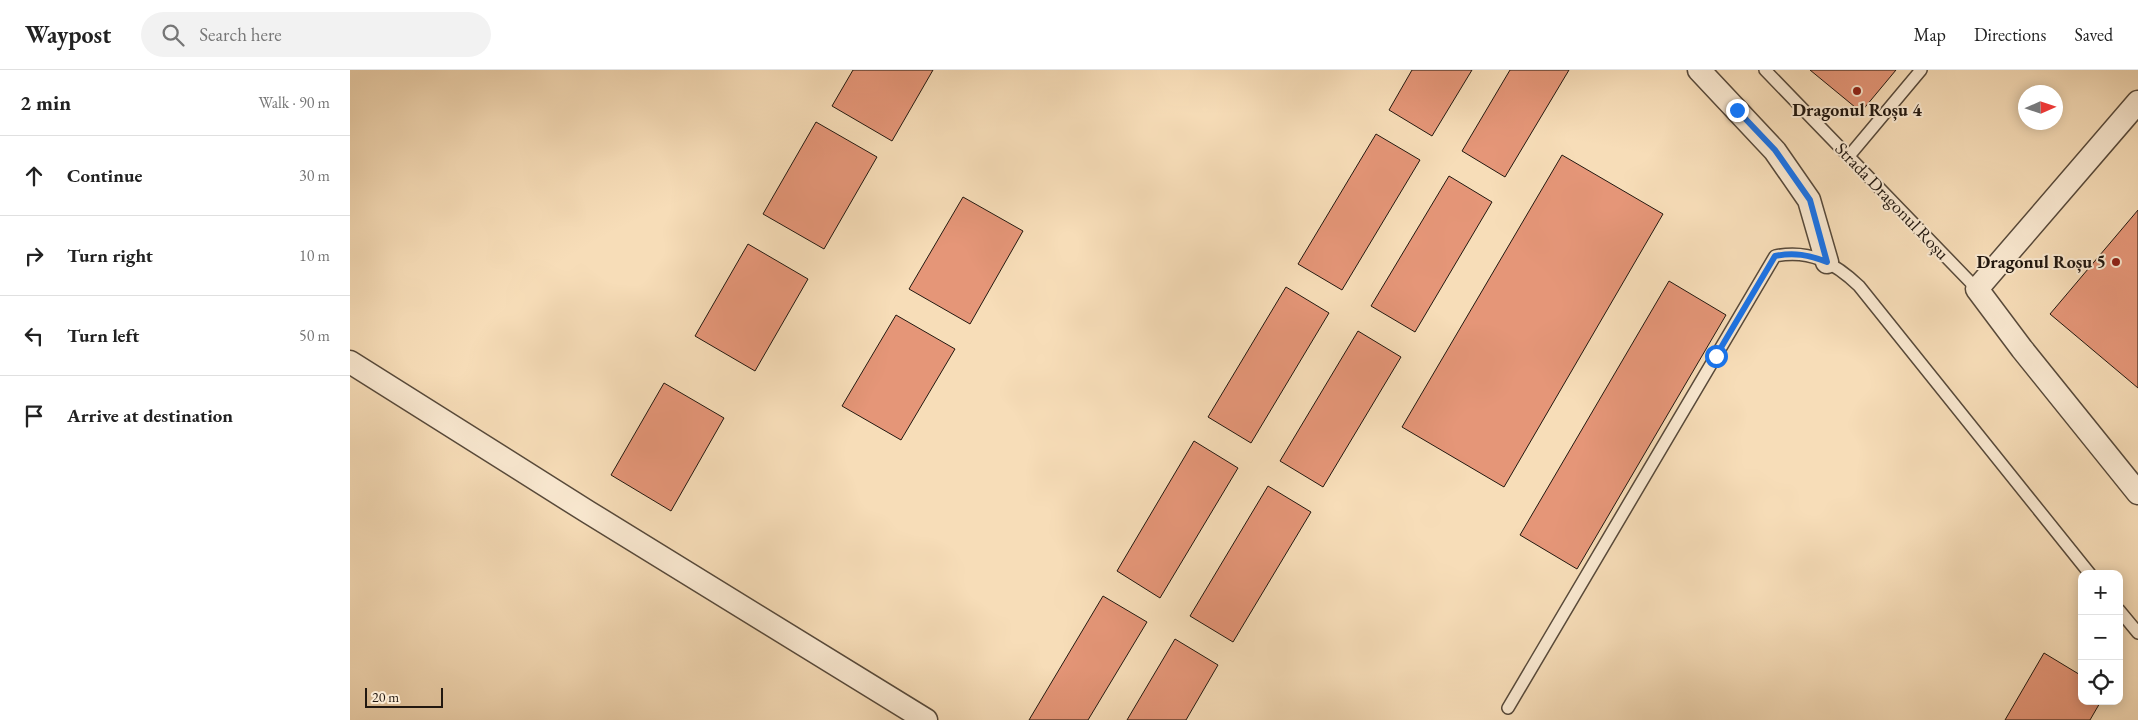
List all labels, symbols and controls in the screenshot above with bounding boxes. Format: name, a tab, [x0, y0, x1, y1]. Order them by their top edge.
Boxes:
search box	[141, 12, 491, 57]
text: Waypost	[25, 19, 111, 50]
icon: search	[159, 21, 187, 49]
text: Search here	[199, 22, 282, 47]
text: Map	[1914, 23, 1946, 46]
text: Directions	[1974, 23, 2046, 46]
text: Saved	[2074, 23, 2113, 46]
marker: Dragonul Roșu 4	[1851, 85, 1863, 97]
north arrow	[2018, 85, 2063, 130]
text: 2 min	[20, 89, 71, 116]
text: Walk · 90 m	[259, 92, 330, 113]
place label: Dragonul Roșu 4	[1792, 98, 1922, 121]
route end	[1726, 99, 1749, 122]
street label: Strada Dragonul Roșu	[1830, 137, 1955, 265]
icon: ahead	[20, 162, 48, 190]
text: Continue	[67, 163, 142, 188]
text: 30 m	[299, 165, 330, 186]
icon: right	[20, 242, 48, 270]
text: Turn right	[67, 243, 153, 268]
text: 10 m	[299, 245, 330, 266]
place label: Dragonul Roșu 5	[1977, 250, 2106, 273]
marker: Dragonul Roșu 5	[2110, 256, 2122, 268]
icon: left	[20, 322, 48, 350]
text: Turn left	[67, 323, 139, 348]
text: 50 m	[299, 325, 330, 346]
route start	[1705, 345, 1728, 368]
icon: arrive	[20, 402, 48, 430]
text: Arrive at destination	[67, 403, 233, 428]
map controls	[2078, 570, 2123, 705]
button: +	[2078, 570, 2123, 615]
button: −	[2078, 615, 2123, 660]
button: locate	[2078, 660, 2123, 705]
scale bar	[365, 685, 442, 708]
text: 20 m	[372, 688, 399, 706]

